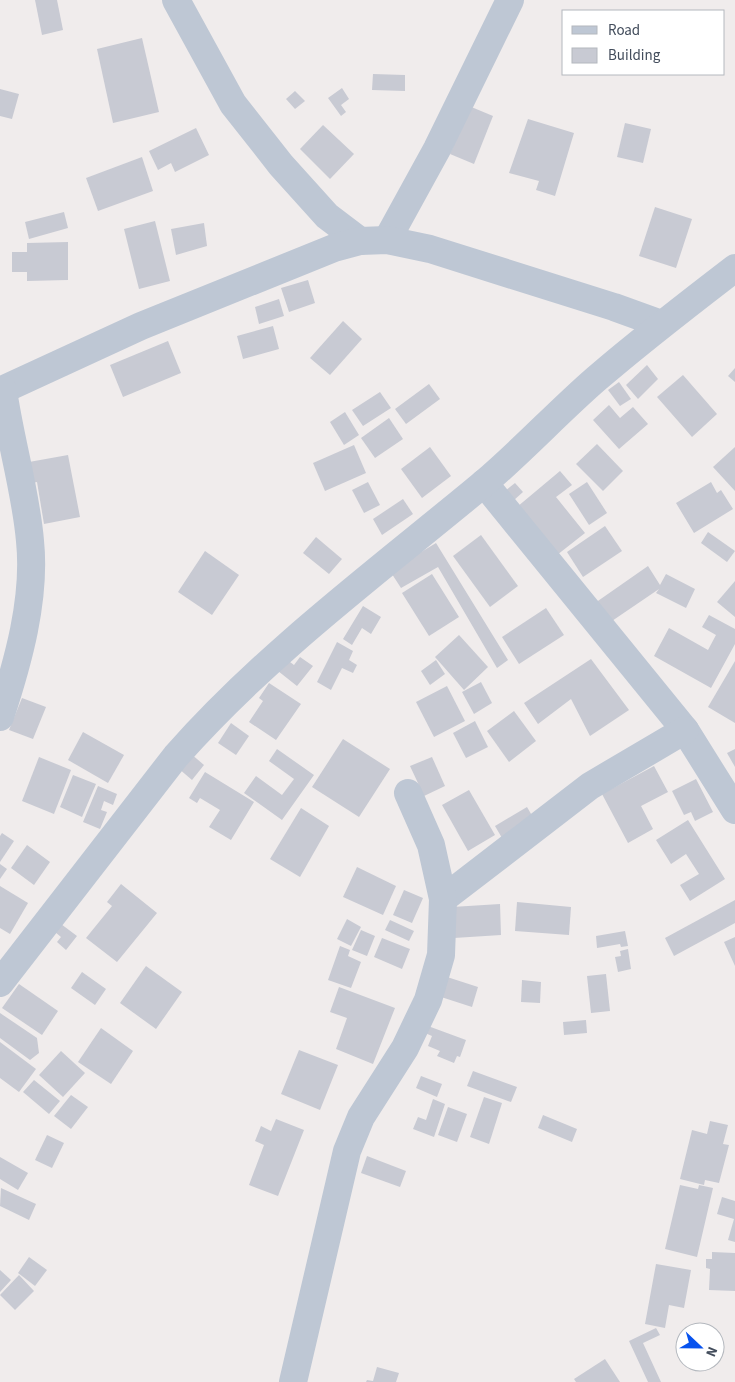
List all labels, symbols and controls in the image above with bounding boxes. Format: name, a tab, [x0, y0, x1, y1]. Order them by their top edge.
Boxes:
legend	[562, 10, 725, 75]
text: Road	[608, 20, 640, 41]
text: Building	[608, 45, 661, 66]
north arrow	[675, 1322, 725, 1372]
text: N	[700, 1343, 722, 1360]

